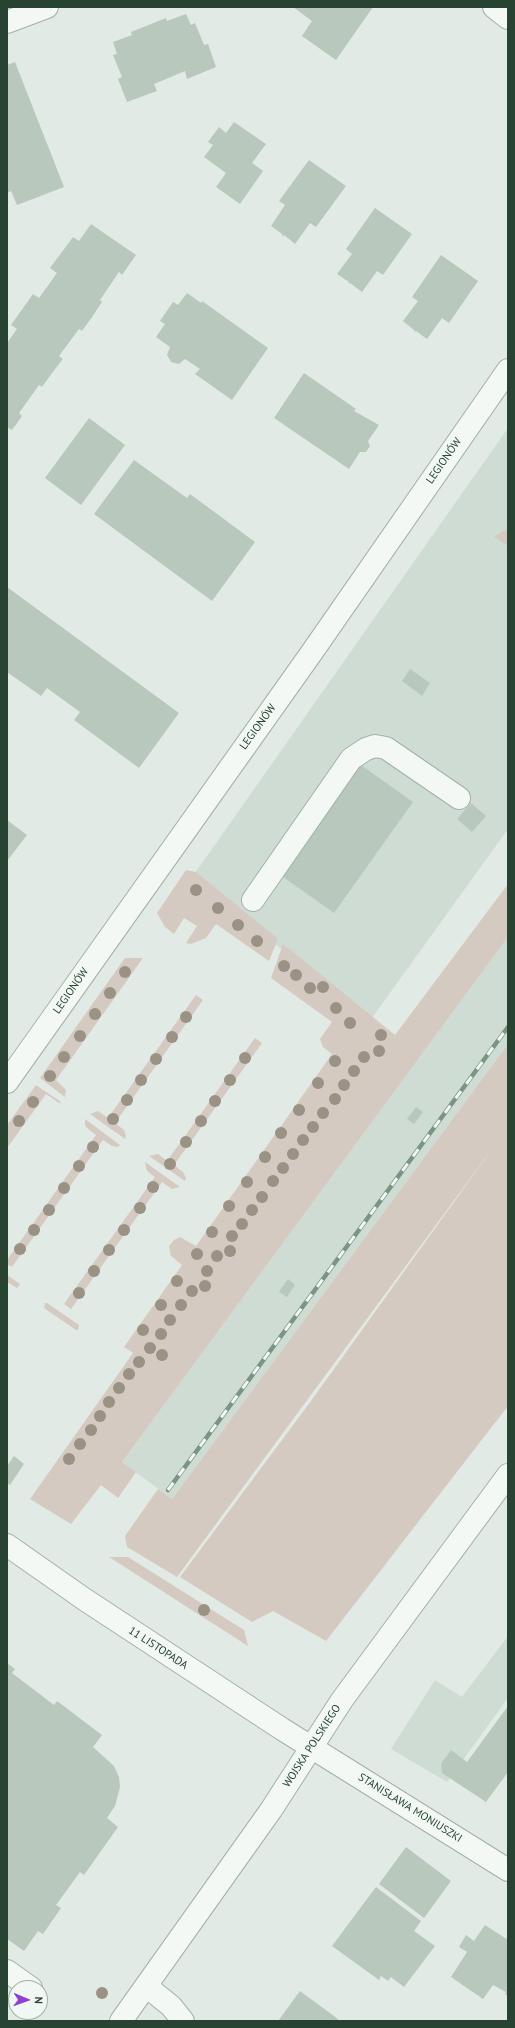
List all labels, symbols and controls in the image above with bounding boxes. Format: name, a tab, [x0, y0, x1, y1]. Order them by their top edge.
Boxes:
street label: LEGIONÓW	[423, 436, 465, 486]
street label: LEGIONÓW	[237, 702, 279, 752]
street label: LEGIONÓW	[50, 966, 92, 1016]
street label: 11 LISTOPADA	[126, 1624, 190, 1672]
street label: WOJSKA POLSKIEGO	[280, 1702, 344, 1790]
street label: STANISŁAWA MONIUSZKI	[356, 1771, 464, 1845]
north arrow	[8, 1980, 48, 2020]
text: N	[32, 1997, 46, 2004]

